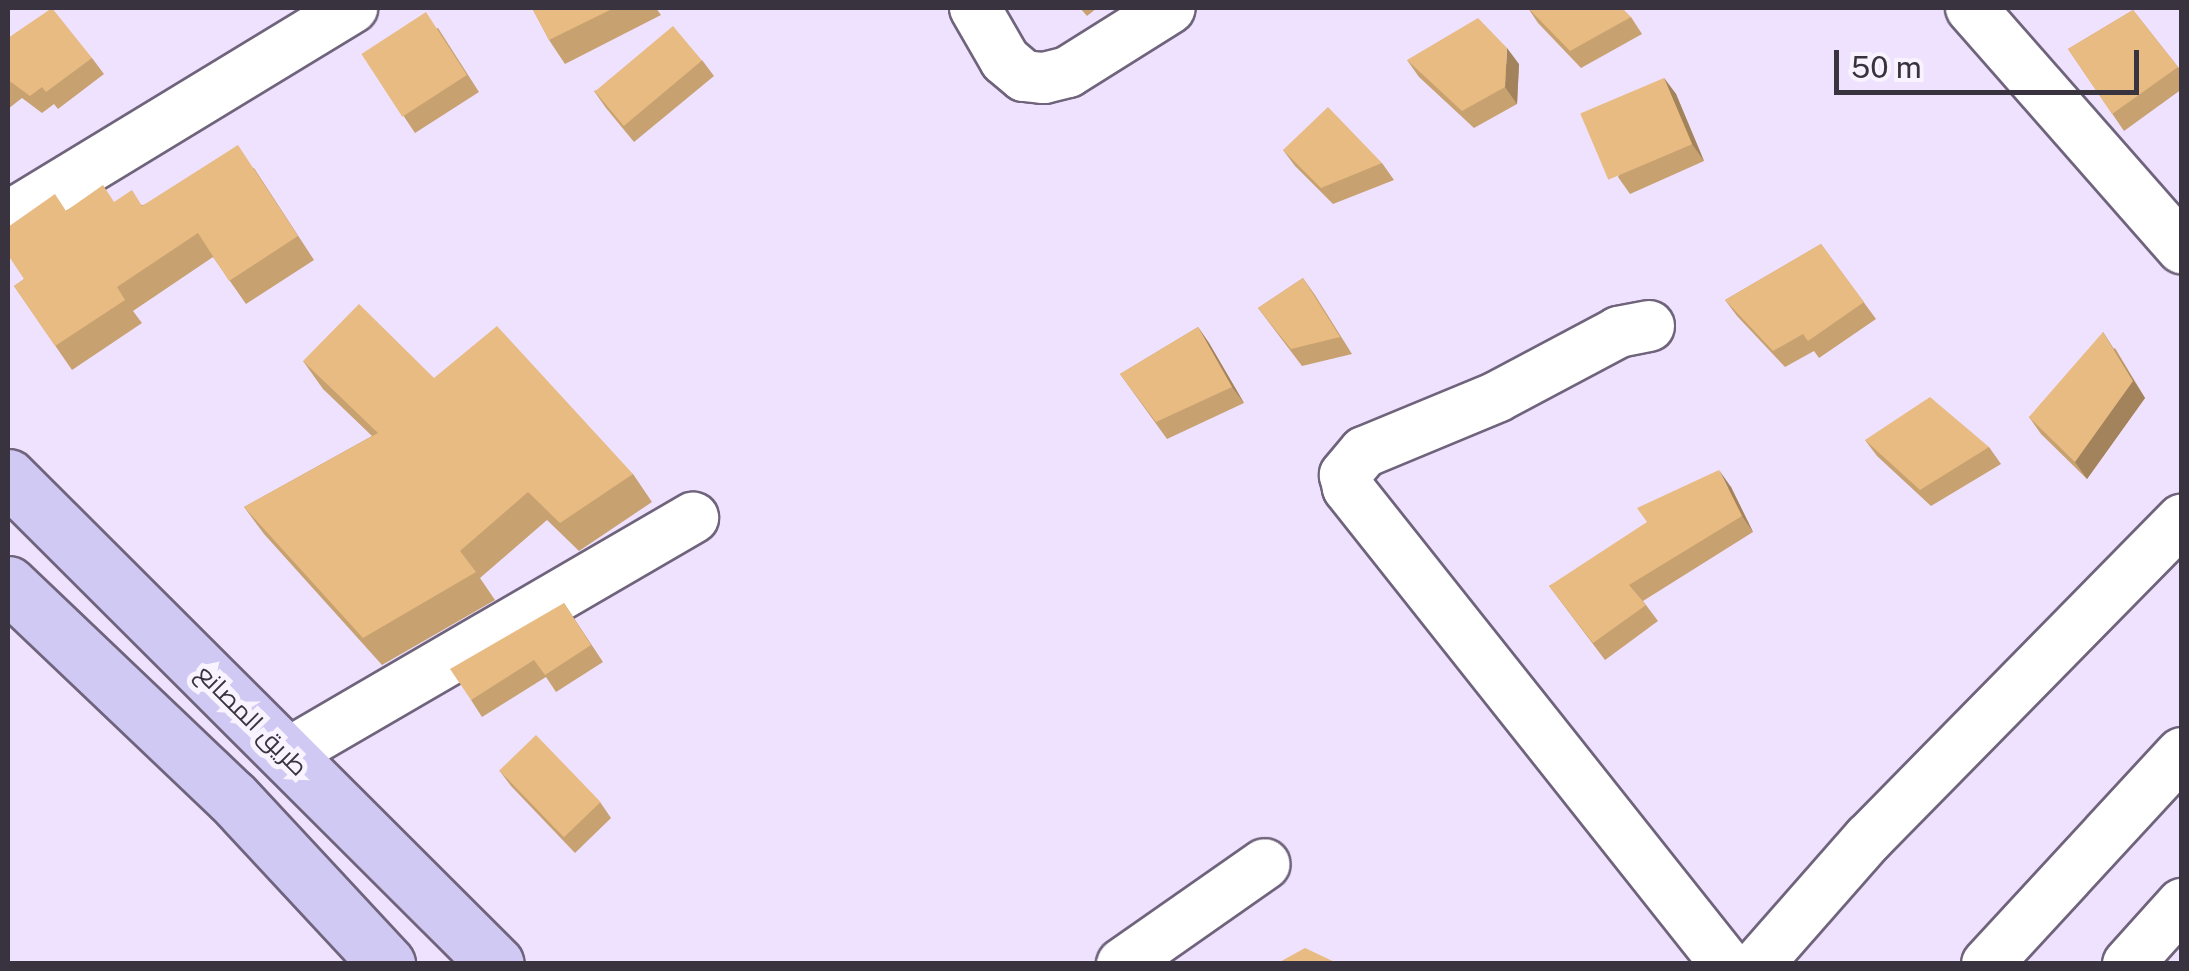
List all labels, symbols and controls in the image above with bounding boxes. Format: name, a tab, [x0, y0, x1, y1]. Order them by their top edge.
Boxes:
scale bar	[1839, 30, 2144, 92]
text: 50 m	[1851, 49, 1922, 85]
street label: طريق المصانع	[190, 658, 314, 782]

